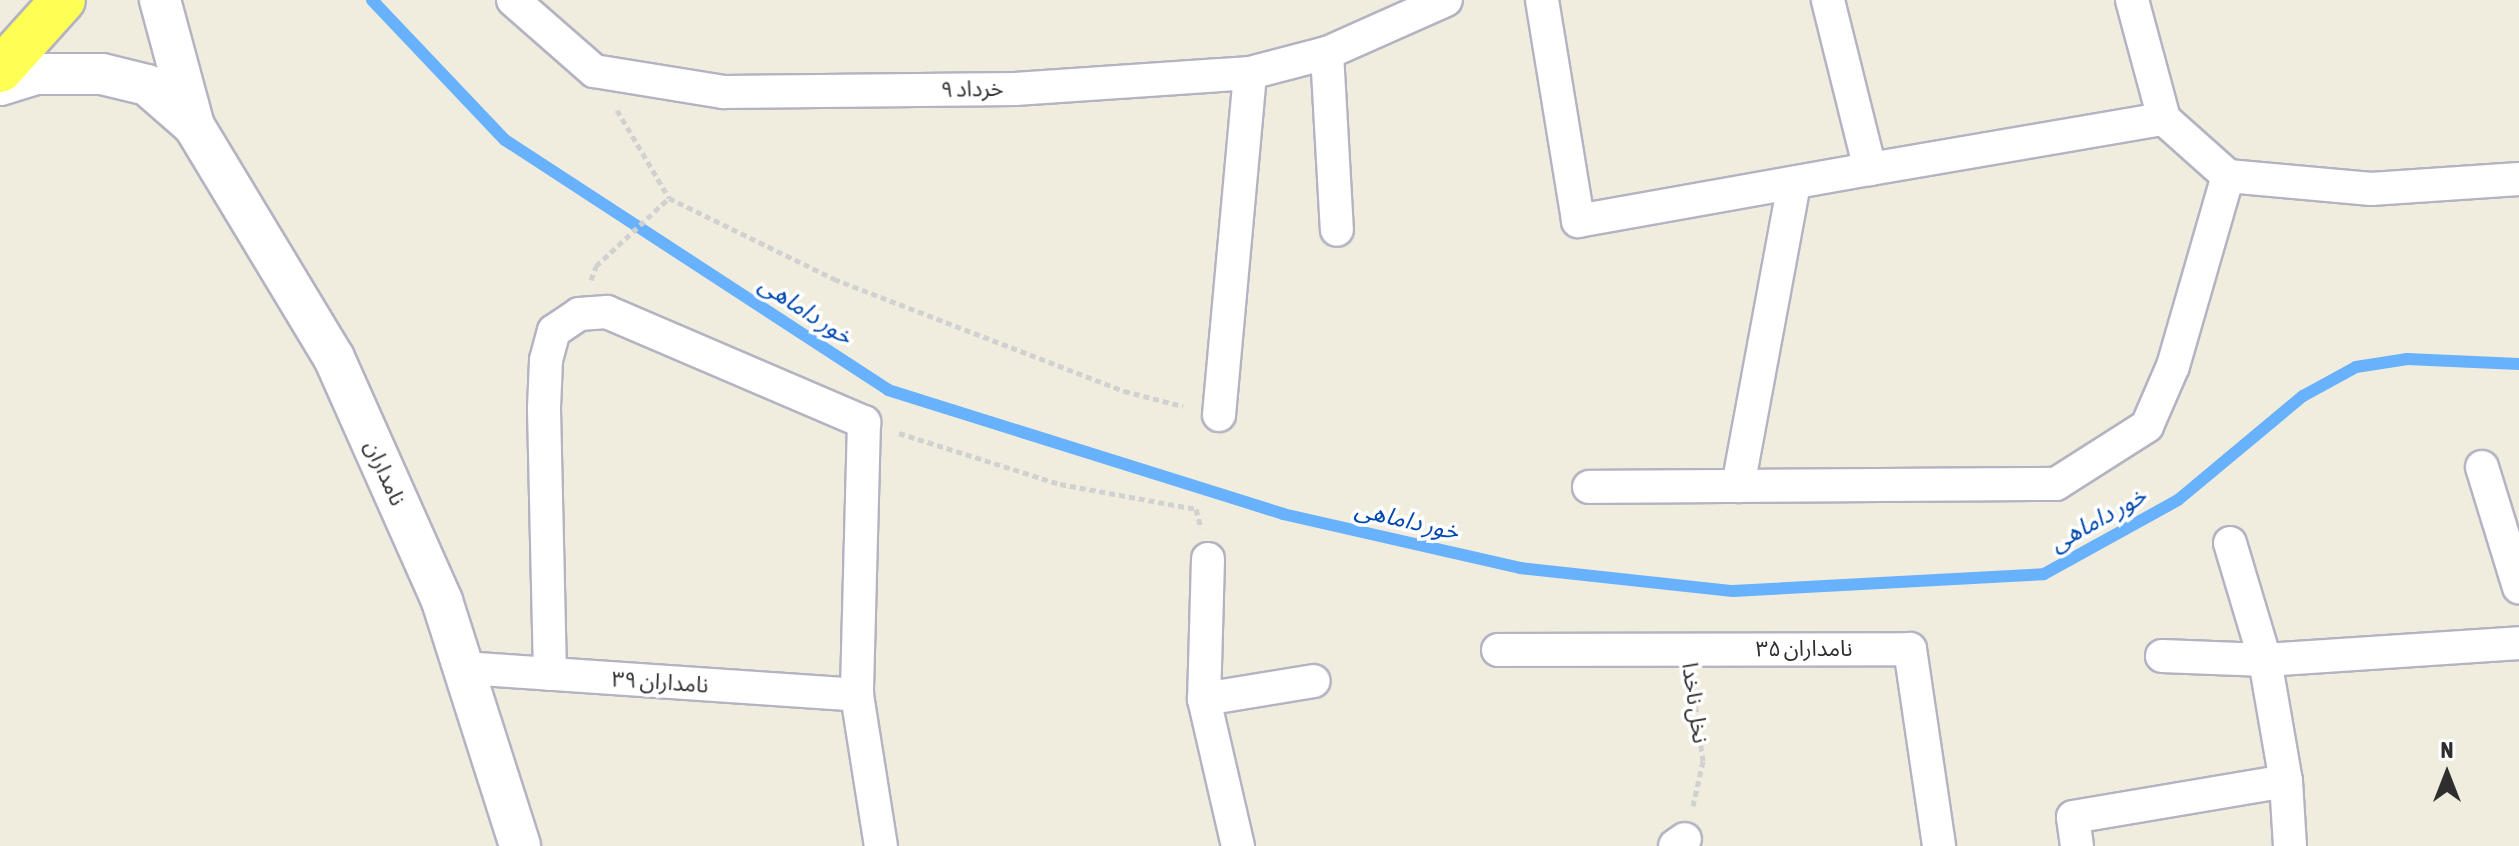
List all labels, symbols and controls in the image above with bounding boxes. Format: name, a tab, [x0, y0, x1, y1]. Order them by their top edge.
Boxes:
street label: خرداد ۹	[940, 75, 1004, 103]
water label: خور داماهی	[754, 269, 858, 351]
street label: نامداران	[359, 436, 411, 510]
water label: خور داماهی	[2045, 481, 2151, 557]
water label: خور داماهی	[1352, 494, 1462, 546]
street label: نامداران ۳۵	[1756, 636, 1852, 662]
street label: نخل ناخدا	[1676, 661, 1714, 745]
street label: نامداران ۳۹	[611, 665, 709, 699]
north arrow	[2407, 734, 2487, 814]
text: N	[2441, 737, 2453, 763]

